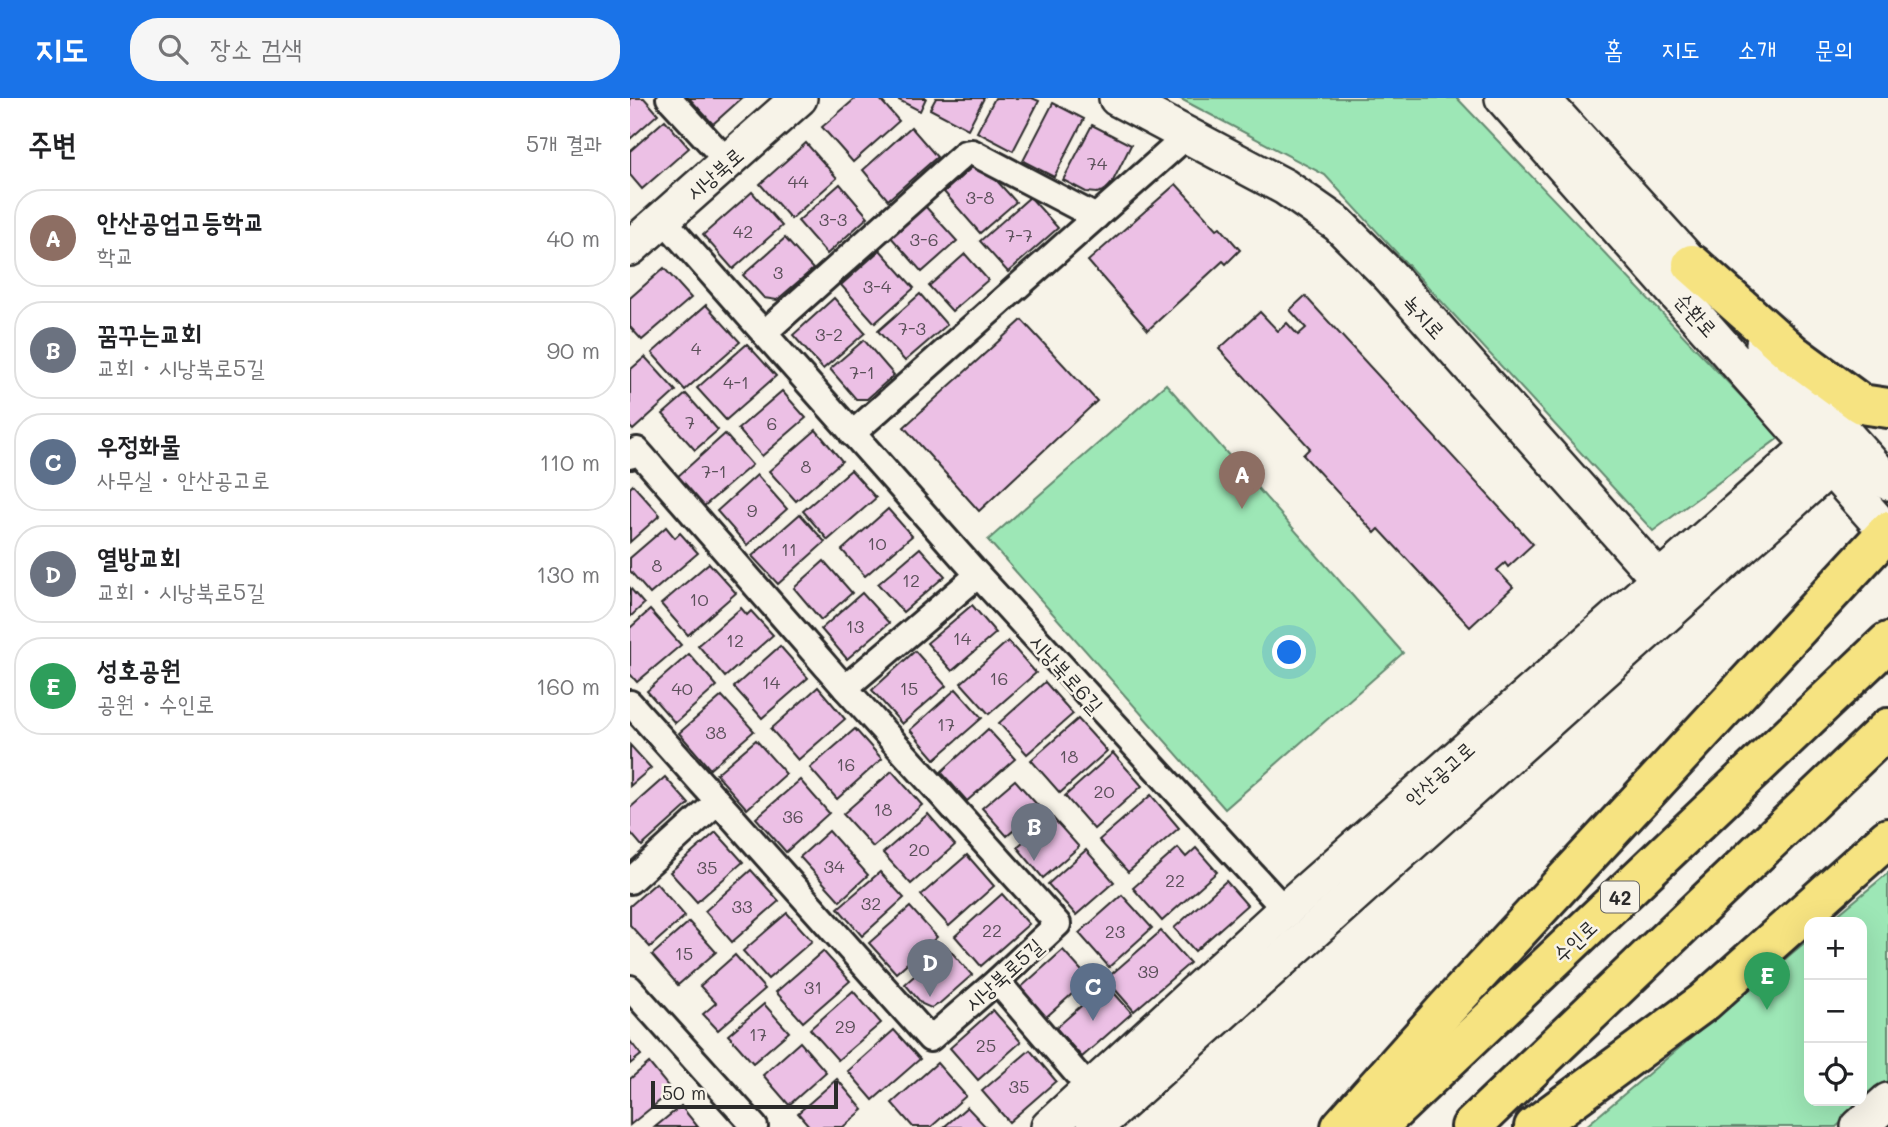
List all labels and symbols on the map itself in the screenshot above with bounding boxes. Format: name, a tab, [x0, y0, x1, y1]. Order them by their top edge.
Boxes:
street label: 시낭북로	[680, 141, 748, 205]
house number: 74	[1087, 151, 1108, 175]
house number: 44	[787, 169, 809, 193]
house number: 3-8	[965, 185, 995, 209]
house number: 3-3	[819, 207, 847, 231]
house number: 42	[733, 219, 753, 243]
house number: 7-7	[1005, 223, 1033, 247]
house number: 3-6	[909, 227, 939, 251]
house number: 3	[773, 260, 783, 284]
house number: 3-4	[863, 274, 892, 298]
street label: 순환로	[1670, 286, 1724, 342]
street label: 녹지로	[1398, 288, 1452, 344]
house number: 7-3	[898, 316, 926, 340]
house number: 3-2	[815, 322, 843, 346]
house number: 4	[691, 336, 702, 360]
house number: 7-1	[849, 360, 875, 384]
house number: 4-1	[723, 370, 749, 394]
house number: 7	[685, 410, 695, 434]
house number: 6	[767, 411, 777, 435]
pin: A	[1219, 451, 1265, 509]
house number: 8	[801, 454, 812, 478]
house number: 7-1	[701, 459, 727, 483]
house number: 9	[747, 498, 758, 522]
house number: 10	[867, 531, 887, 555]
house number: 11	[781, 537, 797, 561]
house number: 8	[652, 553, 663, 577]
house number: 12	[902, 568, 920, 592]
house number: 10	[689, 587, 709, 611]
house number: 13	[846, 614, 864, 638]
house number: 14	[953, 626, 972, 650]
house number: 12	[726, 628, 744, 652]
street label: 시낭북로6길	[1024, 628, 1110, 718]
your location	[1272, 635, 1306, 669]
house number: 16	[990, 666, 1008, 690]
house number: 14	[762, 670, 781, 694]
house number: 40	[671, 676, 693, 700]
house number: 15	[900, 676, 918, 700]
house number: 17	[937, 712, 955, 736]
house number: 38	[705, 720, 727, 744]
street label: 안산공고로	[1399, 735, 1479, 811]
house number: 18	[1060, 744, 1079, 768]
house number: 16	[837, 752, 855, 776]
house number: 20	[1093, 779, 1115, 803]
house number: 18	[874, 797, 893, 821]
pin: B	[1011, 803, 1057, 861]
house number: 36	[782, 804, 804, 828]
house number: 20	[908, 837, 930, 861]
house number: 34	[823, 854, 845, 878]
house number: 35	[696, 855, 718, 879]
house number: 22	[1165, 868, 1185, 892]
road number: 42	[1601, 882, 1639, 912]
house number: 32	[861, 891, 881, 915]
house number: 33	[731, 894, 753, 918]
street label: 수인로	[1546, 913, 1602, 967]
house number: 22	[982, 918, 1002, 942]
house number: 23	[1105, 919, 1125, 943]
street label: 시낭북로5길	[958, 932, 1048, 1016]
pin: D	[907, 939, 953, 997]
house number: 15	[675, 941, 693, 965]
pin: E	[1744, 952, 1790, 1010]
house number: 39	[1137, 959, 1159, 983]
pin: C	[1070, 963, 1116, 1021]
house number: 31	[804, 975, 822, 999]
house number: 29	[835, 1014, 856, 1038]
house number: 17	[749, 1022, 767, 1046]
house number: 25	[976, 1033, 996, 1057]
house number: 35	[1008, 1074, 1030, 1098]
scale bar	[651, 1078, 838, 1110]

